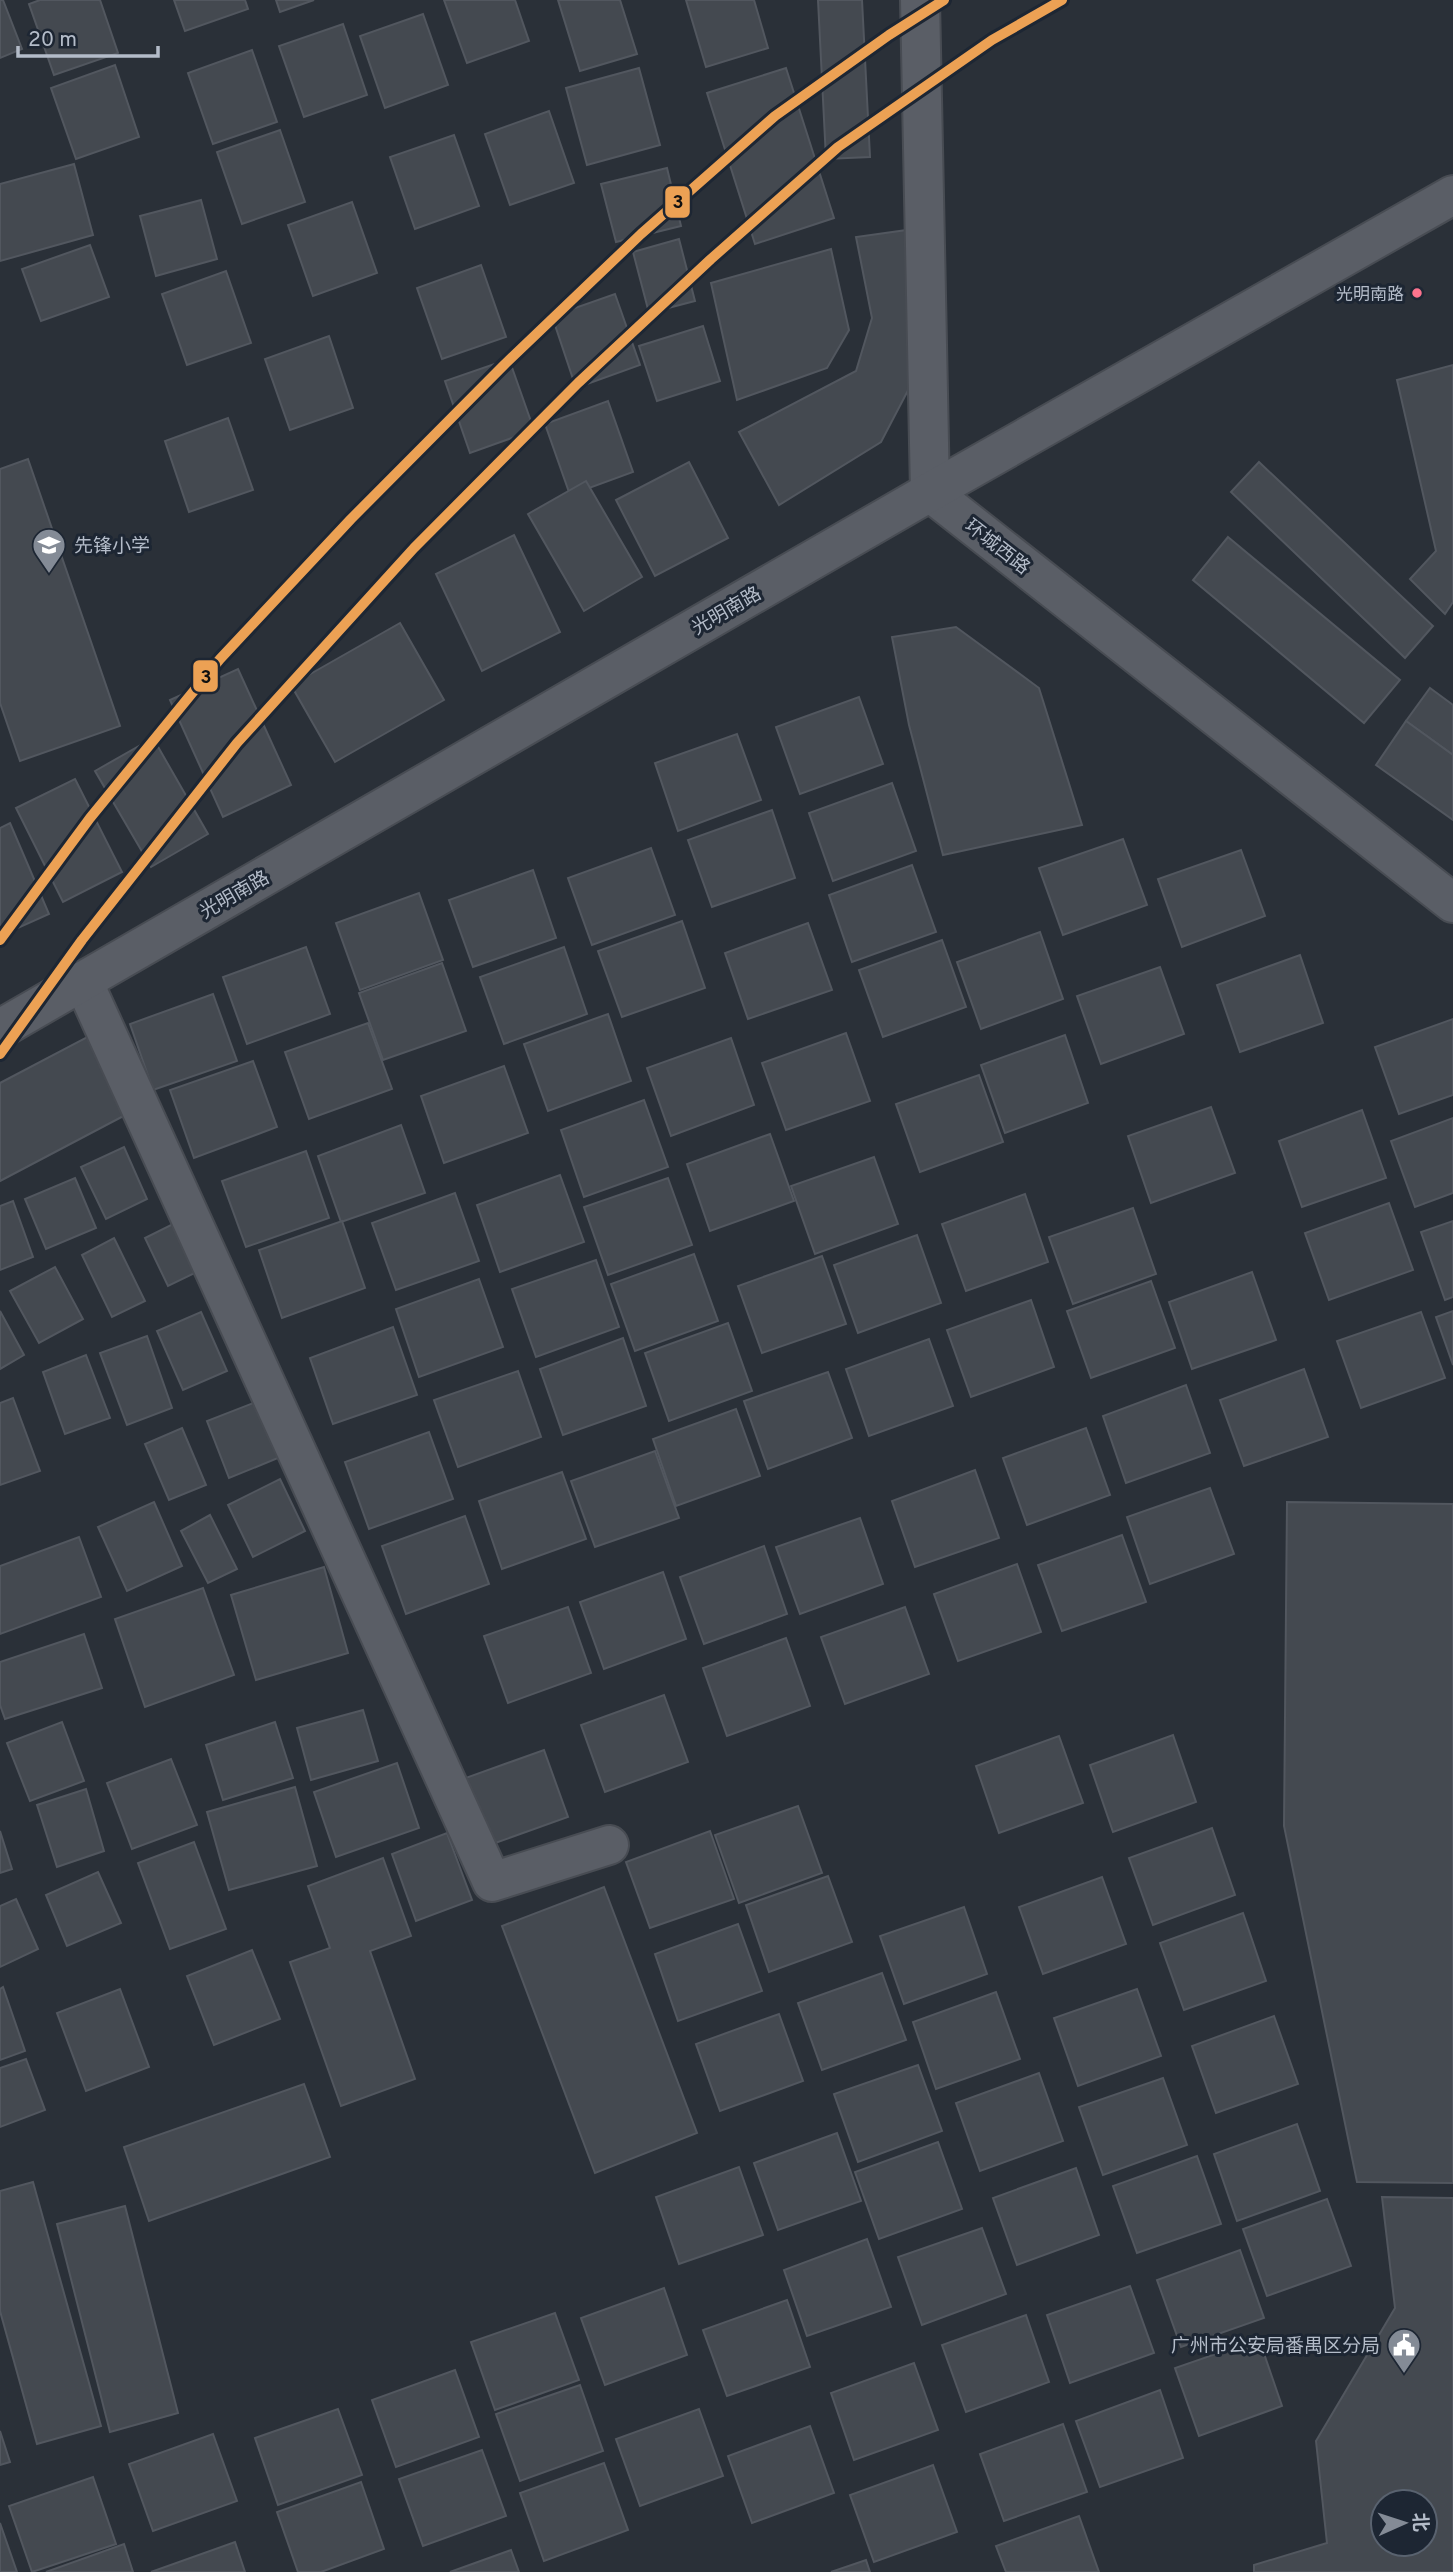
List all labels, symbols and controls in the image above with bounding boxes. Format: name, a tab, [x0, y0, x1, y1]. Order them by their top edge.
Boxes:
scale bar	[18, 14, 158, 58]
text: 20 m	[28, 27, 77, 54]
line badge: 3	[664, 185, 691, 219]
text: 3	[672, 191, 684, 215]
place label: 光明南路	[1336, 285, 1404, 307]
marker: 光明南路	[1410, 286, 1424, 300]
street label: 环城西路	[959, 515, 1034, 580]
school or university icon: 先锋小学	[30, 526, 68, 575]
place label: 先锋小学	[74, 535, 150, 559]
street label: 光明南路	[688, 582, 766, 641]
line badge: 3	[192, 659, 219, 693]
text: 3	[200, 666, 212, 690]
street label: 光明南路	[196, 866, 274, 925]
public building icon: 广州市公安局番禺区分局	[1385, 2326, 1423, 2375]
place label: 广州市公安局番禺区分局	[1171, 2335, 1380, 2359]
north arrow	[1369, 2488, 1439, 2558]
text: 北	[1406, 2512, 1431, 2532]

